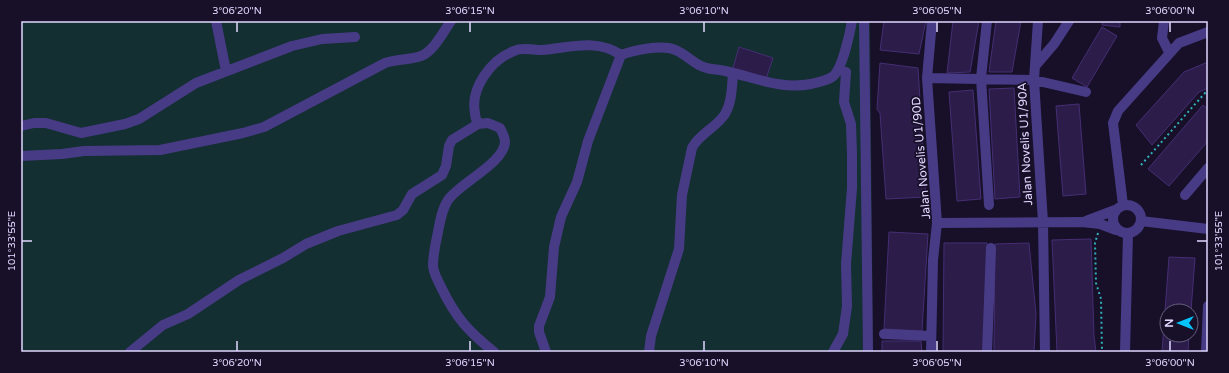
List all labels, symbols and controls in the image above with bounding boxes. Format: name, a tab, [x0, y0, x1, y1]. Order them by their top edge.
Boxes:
text: 3°06'20"N	[212, 5, 262, 17]
text: 3°06'15"N	[445, 5, 495, 17]
text: 3°06'10"N	[679, 5, 729, 17]
text: 3°06'05"N	[912, 5, 962, 17]
text: 3°06'00"N	[1145, 5, 1195, 17]
street label: Jalan Novelis U1/90A	[1015, 82, 1035, 206]
street label: Jalan Novelis U1/90D	[909, 96, 933, 220]
text: 101°33'55"E	[6, 211, 18, 271]
text: 101°33'55"E	[1213, 211, 1225, 271]
north arrow	[1159, 303, 1199, 343]
text: N	[1163, 319, 1176, 327]
text: 3°06'20"N	[212, 357, 262, 369]
text: 3°06'15"N	[445, 357, 495, 369]
text: 3°06'10"N	[679, 357, 729, 369]
text: 3°06'05"N	[912, 357, 962, 369]
text: 3°06'00"N	[1145, 357, 1195, 369]

